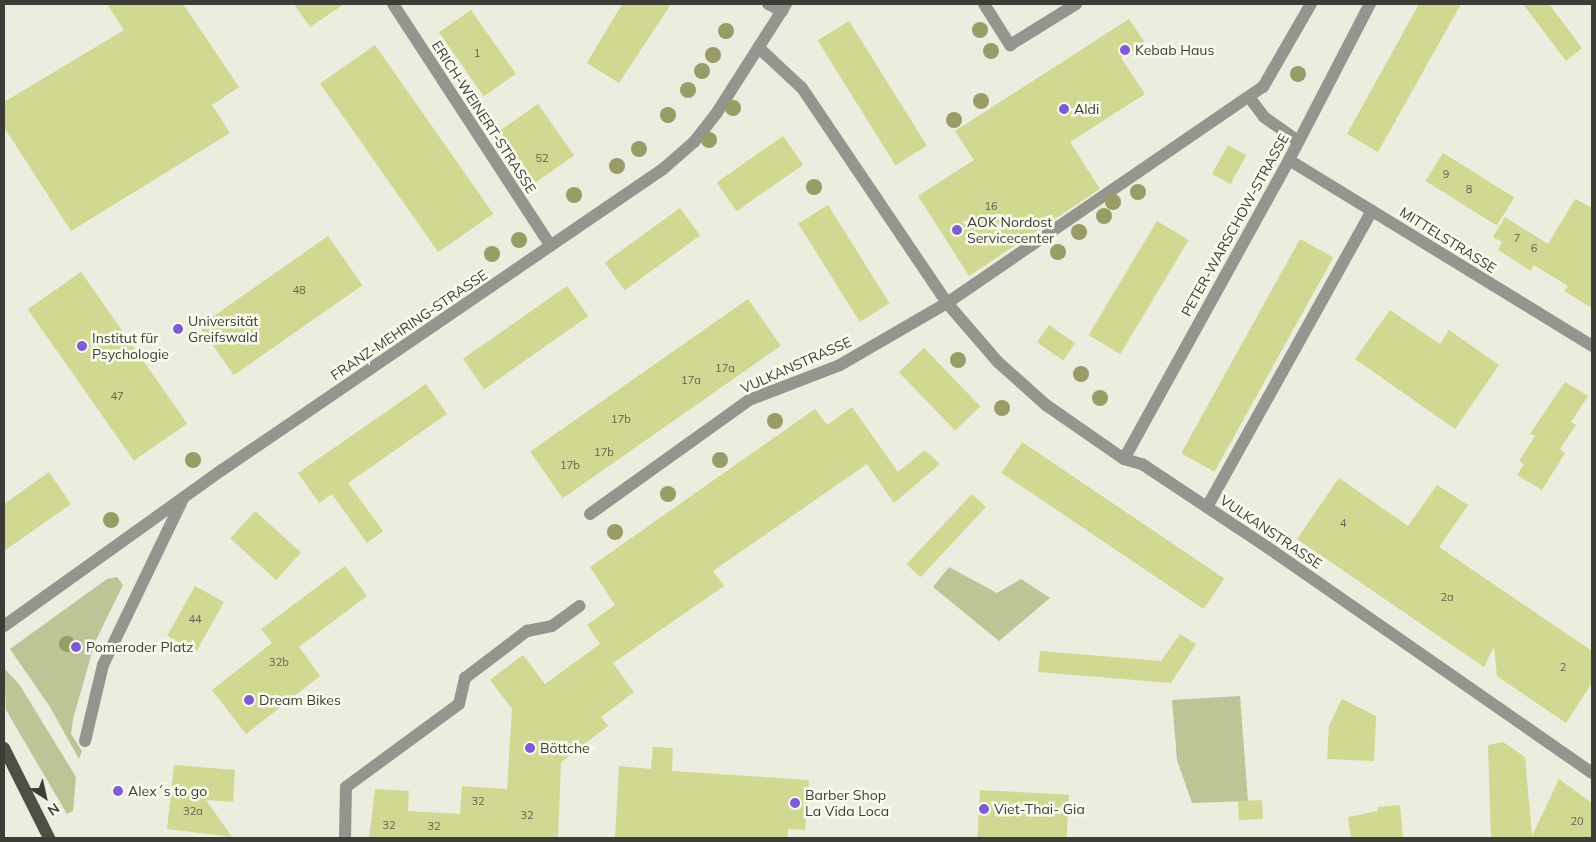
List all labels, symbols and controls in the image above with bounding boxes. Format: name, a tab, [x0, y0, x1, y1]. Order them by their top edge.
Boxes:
street label: ERICH-WEINERT-STRASSE	[428, 38, 540, 196]
place label: Kebab Haus	[1135, 42, 1214, 58]
marker: Kebab Haus	[1119, 44, 1131, 56]
house number: 1	[474, 46, 480, 60]
place label: Aldi	[1074, 101, 1099, 117]
marker: Aldi	[1058, 103, 1070, 115]
street label: PETER-WARSCHOW-STRASSE	[1178, 131, 1292, 319]
house number: 52	[535, 151, 549, 165]
house number: 9	[1443, 167, 1449, 181]
house number: 8	[1466, 182, 1472, 196]
house number: 16	[984, 199, 998, 213]
street label: MITTELSTRASSE	[1397, 204, 1499, 276]
place label: AOK Nordost Servicecenter	[967, 214, 1054, 246]
marker: AOK Nordost Servicecenter	[951, 224, 963, 236]
house number: 7	[1514, 231, 1520, 245]
house number: 6	[1531, 241, 1537, 255]
street label: FRANZ-MEHRING-STRASSE	[328, 266, 490, 384]
house number: 48	[292, 283, 306, 297]
place label: Universität Greifswald	[188, 313, 258, 346]
marker: Universität Greifswald	[172, 323, 184, 335]
place label: Institut für Psychologie	[92, 330, 169, 362]
street label: VULKANSTRASSE	[738, 333, 854, 397]
marker: Institut für Psychologie	[76, 340, 88, 352]
house number: 17a	[715, 361, 735, 375]
house number: 17a	[681, 373, 701, 387]
house number: 47	[110, 389, 124, 403]
house number: 17b	[611, 412, 631, 426]
house number: 17b	[594, 445, 614, 459]
house number: 17b	[560, 458, 580, 472]
street label: VULKANSTRASSE	[1217, 492, 1325, 572]
house number: 4	[1340, 516, 1346, 530]
house number: 2a	[1440, 590, 1454, 604]
house number: 44	[188, 612, 202, 626]
place label: Pomeroder Platz	[86, 639, 193, 655]
marker: Pomeroder Platz	[70, 641, 82, 653]
house number: 32b	[269, 655, 289, 669]
house number: 2	[1560, 660, 1566, 674]
place label: Dream Bikes	[259, 692, 341, 708]
marker: Dream Bikes	[243, 694, 255, 706]
place label: Böttche	[540, 740, 590, 756]
marker: Böttche	[524, 742, 536, 754]
north arrow	[20, 772, 70, 822]
place label: Alex´s to go	[128, 783, 207, 799]
marker: Alex´s to go	[112, 785, 124, 797]
place label: Barber Shop La Vida Loca	[805, 787, 889, 820]
house number: 32	[471, 794, 485, 808]
marker: Barber Shop La Vida Loca	[789, 797, 801, 809]
text: N	[44, 799, 63, 820]
place label: Viet-Thai- Gia	[994, 801, 1085, 817]
marker: Viet-Thai- Gia	[978, 803, 990, 815]
house number: 32a	[183, 804, 203, 818]
house number: 32	[520, 808, 534, 822]
house number: 20	[1570, 814, 1584, 828]
house number: 32	[382, 818, 396, 832]
house number: 32	[427, 819, 441, 833]

